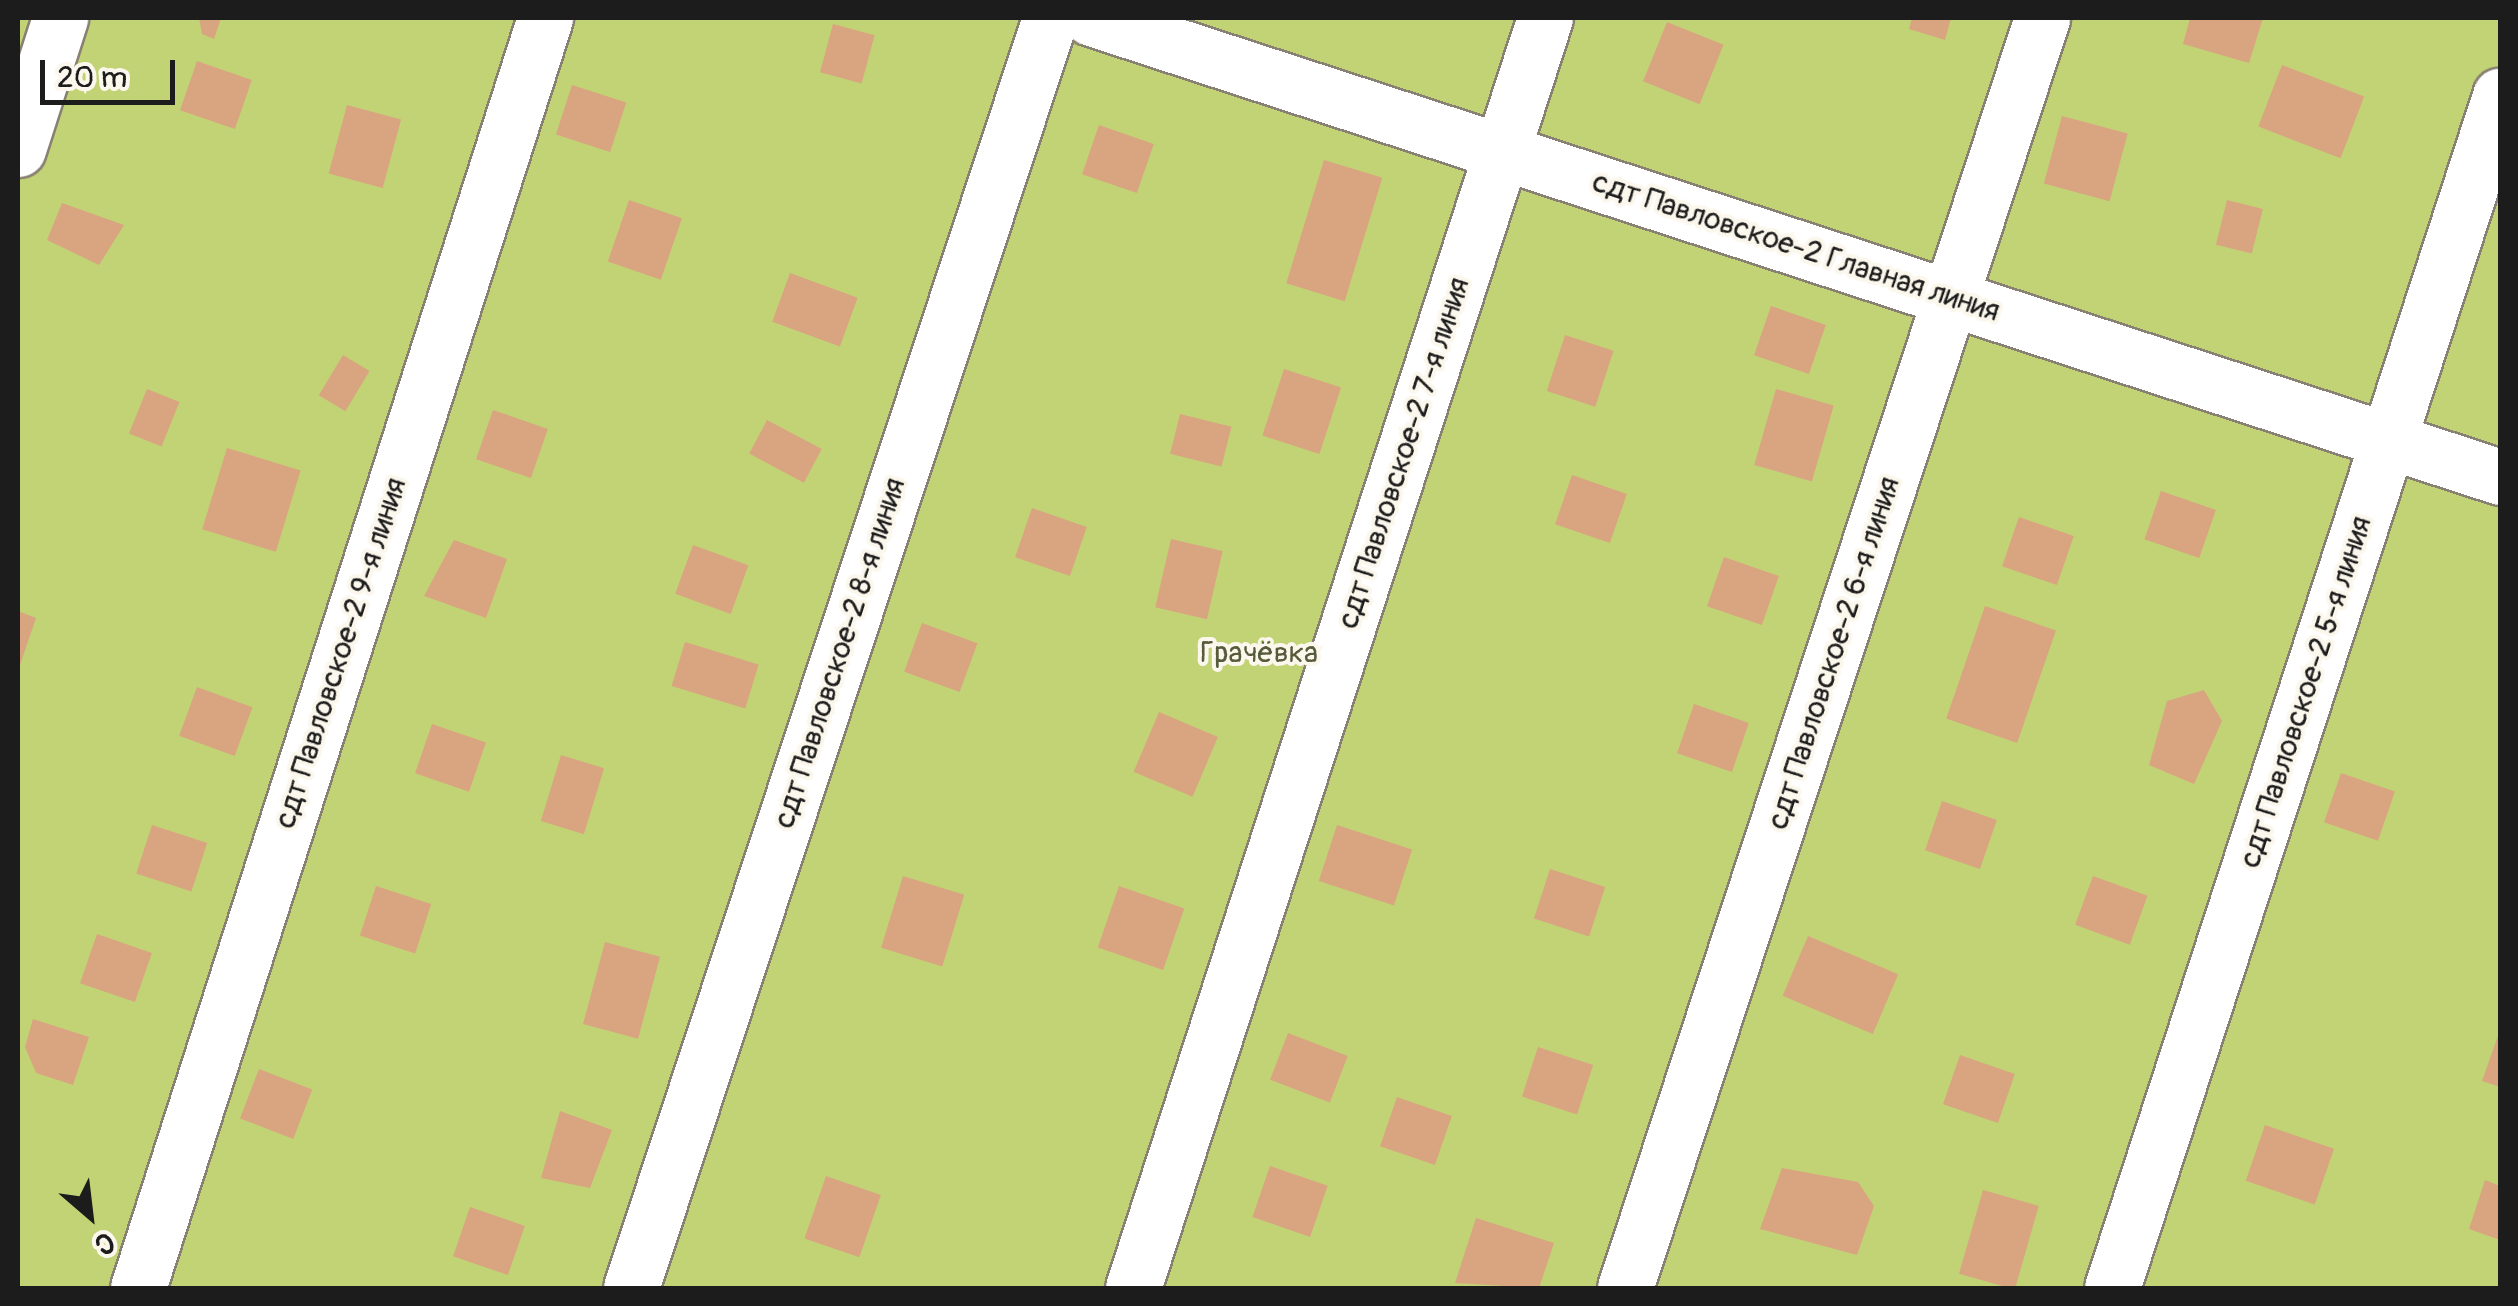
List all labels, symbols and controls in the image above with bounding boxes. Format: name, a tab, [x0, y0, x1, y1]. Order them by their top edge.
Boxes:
scale bar	[45, 40, 180, 102]
text: 20 m	[57, 59, 127, 96]
street label: сдт Павловское-2 Главная линия	[1588, 164, 2004, 330]
street label: сдт Павловское-2 7-я линия	[1330, 273, 1478, 633]
street label: сдт Павловское-2 6-я линия	[1760, 472, 1908, 834]
street label: сдт Павловское-2 9-я линия	[267, 473, 415, 833]
street label: сдт Павловское-2 8-я линия	[766, 473, 914, 833]
street label: сдт Павловское-2 5-я линия	[2232, 512, 2380, 872]
park label: Грачёвка	[1200, 635, 1318, 671]
north arrow	[40, 1166, 140, 1266]
text: С	[88, 1223, 120, 1262]

